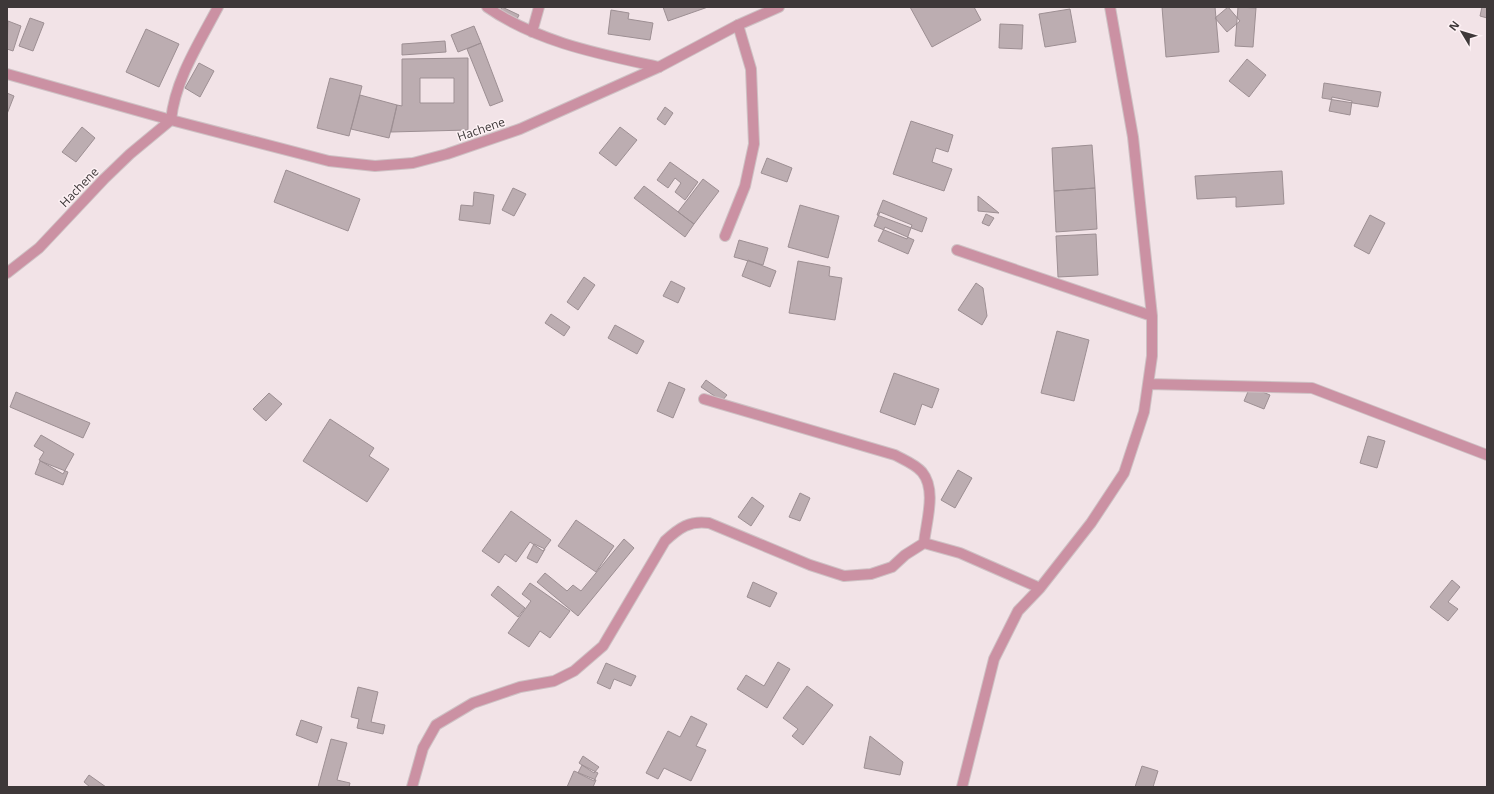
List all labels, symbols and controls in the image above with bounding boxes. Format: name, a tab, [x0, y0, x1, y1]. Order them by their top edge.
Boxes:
north arrow	[1442, 12, 1482, 52]
text: N	[1445, 17, 1462, 34]
street label: Hachene	[455, 113, 507, 145]
street label: Hachene	[56, 163, 102, 211]

